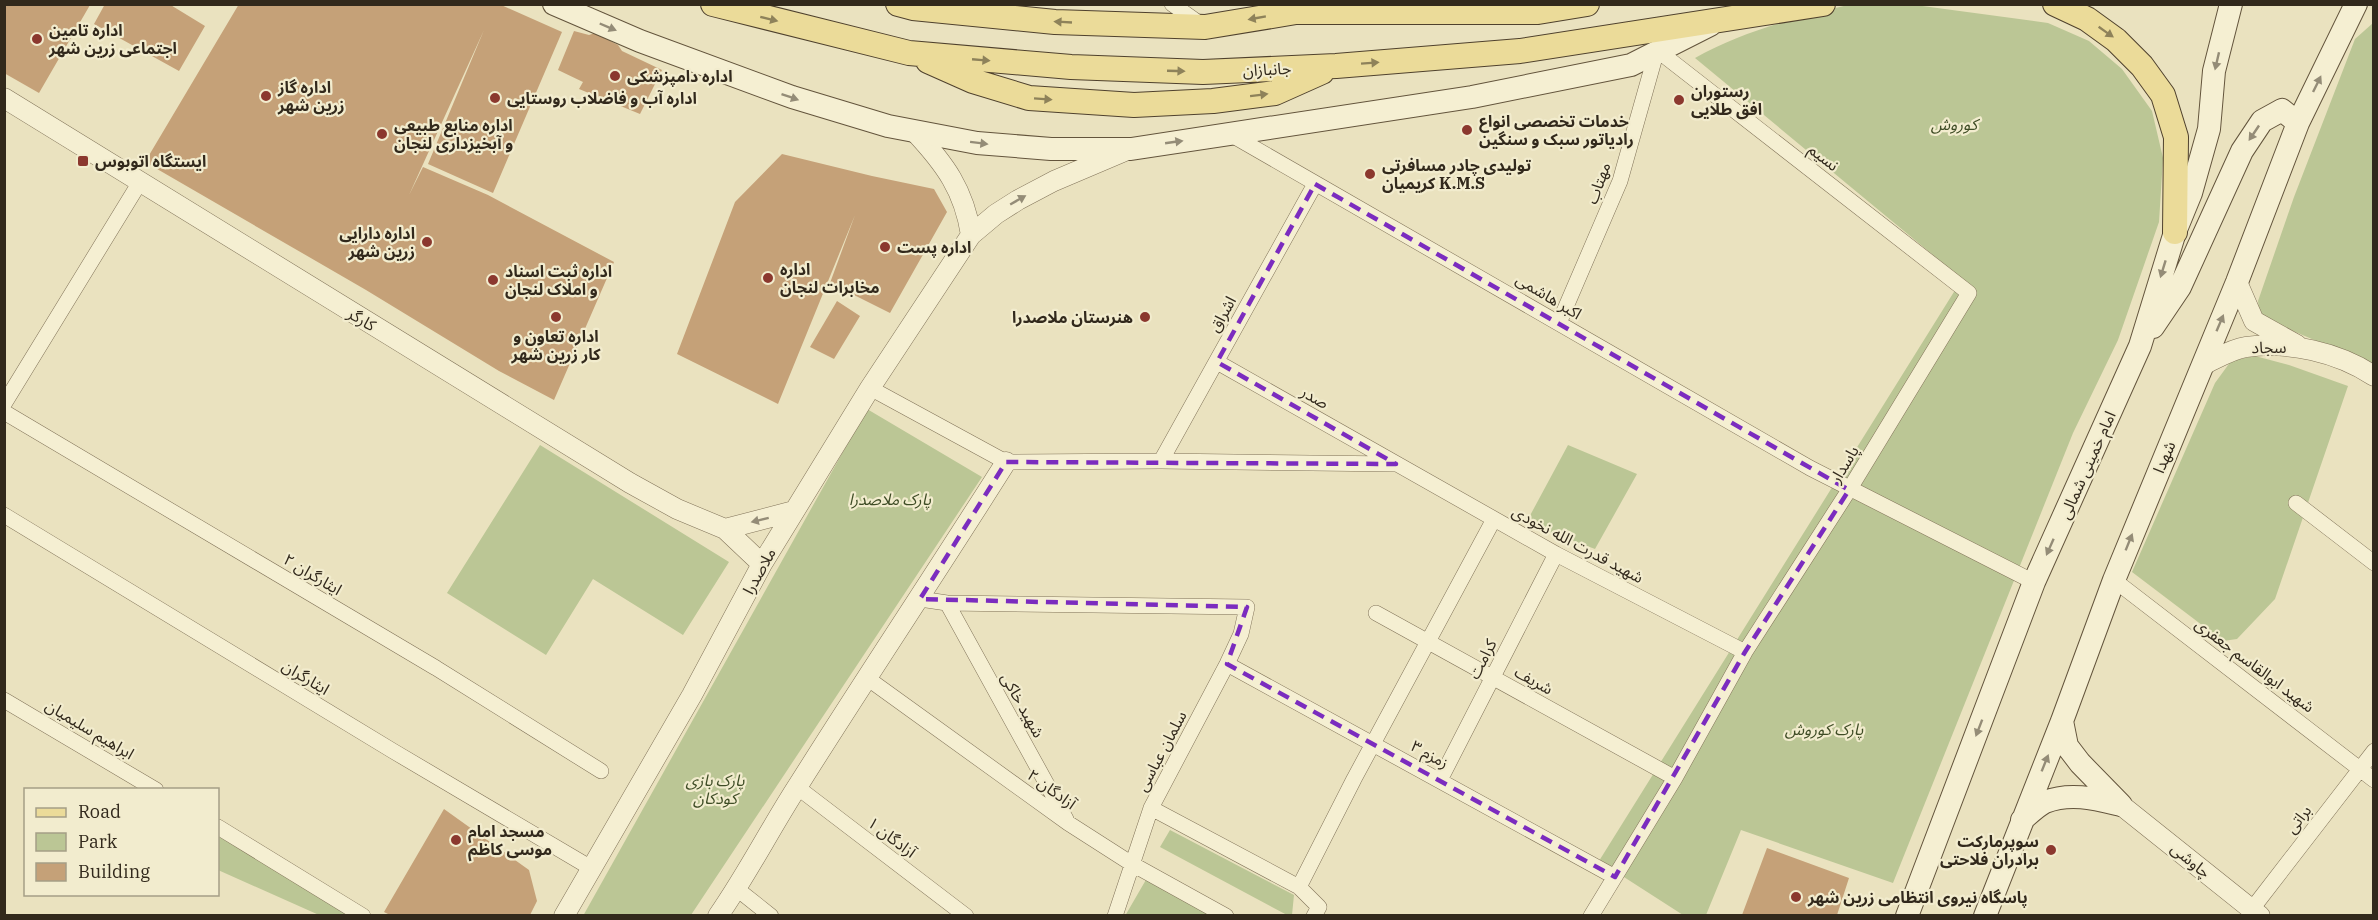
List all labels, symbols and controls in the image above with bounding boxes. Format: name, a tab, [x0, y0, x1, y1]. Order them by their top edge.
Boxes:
one-way arrow	[1247, 14, 1266, 23]
one-way arrow	[760, 15, 779, 25]
one-way arrow	[1053, 18, 1072, 27]
place label: اداره تامین اجتماعی زرین شهر	[48, 20, 177, 58]
one-way arrow	[599, 23, 617, 33]
one-way arrow	[2097, 26, 2113, 38]
marker: اداره تامین اجتماعی زرین شهر	[30, 32, 44, 46]
one-way arrow	[2211, 52, 2221, 71]
one-way arrow	[972, 55, 991, 65]
street label: جانبازان	[1242, 58, 1292, 80]
one-way arrow	[1361, 58, 1380, 68]
place label: اداره دامپزشکی	[627, 66, 733, 87]
one-way arrow	[1166, 66, 1185, 76]
marker: اداره دامپزشکی	[608, 69, 622, 83]
one-way arrow	[2312, 76, 2322, 93]
place label: اداره گاز زرین شهر	[277, 77, 344, 115]
place label: رستوران افق طلایی	[1691, 81, 1762, 120]
place label: اداره آب و فاضلاب روستایی	[507, 88, 697, 108]
marker: اداره گاز زرین شهر	[259, 89, 273, 103]
one-way arrow	[1249, 90, 1268, 99]
marker: اداره آب و فاضلاب روستایی	[488, 91, 502, 105]
one-way arrow	[781, 92, 799, 102]
marker: رستوران افق طلایی	[1672, 93, 1686, 107]
one-way arrow	[1034, 95, 1053, 104]
place label: خدمات تخصصی انواع رادیاتور سبک و سنگین	[1479, 111, 1634, 149]
park label: کوروش	[1931, 114, 1981, 134]
place label: اداره منابع طبیعی و آبخیزداری لنجان	[394, 115, 513, 153]
marker: خدمات تخصصی انواع رادیاتور سبک و سنگین	[1460, 123, 1474, 137]
one-way arrow	[2248, 125, 2259, 141]
marker: اداره منابع طبیعی و آبخیزداری لنجان	[375, 127, 389, 141]
one-way arrow	[970, 138, 989, 147]
one-way arrow	[1164, 138, 1183, 147]
street label: نسیم	[1803, 139, 1843, 177]
place label: ایستگاه اتوبوس	[95, 151, 206, 171]
marker: ایستگاه اتوبوس	[76, 154, 90, 168]
place label: تولیدی چادر مسافرتی کریمیان K.M.S	[1382, 155, 1531, 193]
street label: مهتاب	[1581, 159, 1615, 207]
marker: تولیدی چادر مسافرتی کریمیان K.M.S	[1363, 167, 1377, 181]
one-way arrow	[1010, 195, 1026, 206]
place label: اداره دارایی زرین شهر	[339, 223, 415, 261]
marker: اداره دارایی زرین شهر	[420, 235, 434, 249]
place label: اداره پست	[897, 237, 971, 258]
marker: اداره پست	[878, 240, 892, 254]
place label: اداره مخابرات لنجان	[780, 259, 880, 297]
one-way arrow	[2158, 260, 2168, 278]
place label: اداره ثبت اسناد و املاک لنجان	[505, 261, 612, 299]
street label: اکبر هاشمی	[1512, 269, 1586, 323]
marker: اداره مخابرات لنجان	[761, 271, 775, 285]
marker: اداره ثبت اسناد و املاک لنجان	[486, 273, 500, 287]
street label: اشراق	[1204, 292, 1240, 336]
street label: کارگر	[343, 302, 380, 335]
place label: هنرستان ملاصدرا	[1012, 307, 1133, 327]
marker: اداره تعاون و کار زرین شهر	[549, 310, 563, 324]
marker: هنرستان ملاصدرا	[1138, 310, 1152, 324]
one-way arrow	[2216, 314, 2225, 332]
place label: اداره تعاون و کار زرین شهر	[510, 326, 601, 364]
street label: سجاد	[2251, 337, 2287, 357]
street label: صدر	[1297, 381, 1332, 413]
street label: امام خمینی شمالی	[2054, 408, 2123, 523]
street label: شهدا	[2148, 438, 2180, 476]
street label: پاسدار	[1825, 442, 1864, 488]
park label: پارک ملاصدرا	[849, 489, 931, 510]
street label: شهید قدرت الله نخودی	[1509, 501, 1647, 587]
one-way arrow	[751, 516, 769, 525]
one-way arrow	[2125, 533, 2134, 551]
one-way arrow	[2046, 538, 2055, 555]
street label: ملاصدرا	[738, 544, 780, 598]
street label: ایثارگران ۲	[280, 549, 346, 599]
street label: شهید ابوالقاسم جعفری	[2189, 614, 2319, 719]
street label: کرامت	[1464, 635, 1501, 682]
street label: ایثارگران	[279, 655, 333, 699]
street label: شریف	[1511, 661, 1557, 699]
street label: شهید خاکی	[997, 669, 1049, 741]
street label: ابراهیم سلیمیان	[41, 695, 138, 766]
street label: سلمان عباسی	[1131, 707, 1191, 795]
park label: پارک کوروش	[1785, 719, 1864, 740]
one-way arrow	[1973, 719, 1983, 737]
street label: زمزم ۳	[1406, 736, 1452, 775]
one-way arrow	[2040, 754, 2050, 772]
street label: آزادگان ۲	[1024, 765, 1082, 814]
park label: پارک بازی کودکان	[685, 770, 745, 808]
legend	[24, 788, 219, 896]
text: Road	[78, 800, 121, 823]
street label: براتی	[2281, 801, 2315, 837]
street label: آزادگان ۱	[864, 812, 921, 863]
place label: مسجد امام موسی کاظم	[468, 821, 552, 862]
text: Park	[78, 830, 118, 853]
place label: سوپرمارکت برادران فلاحتی	[1940, 831, 2039, 869]
marker: مسجد امام موسی کاظم	[449, 833, 463, 847]
street label: چاوشی	[2166, 838, 2215, 883]
marker: سوپرمارکت برادران فلاحتی	[2044, 843, 2058, 857]
text: Building	[78, 860, 150, 883]
place label: پاسگاه نیروی انتظامی زرین شهر	[1807, 887, 2028, 908]
marker: پاسگاه نیروی انتظامی زرین شهر	[1789, 890, 1803, 904]

